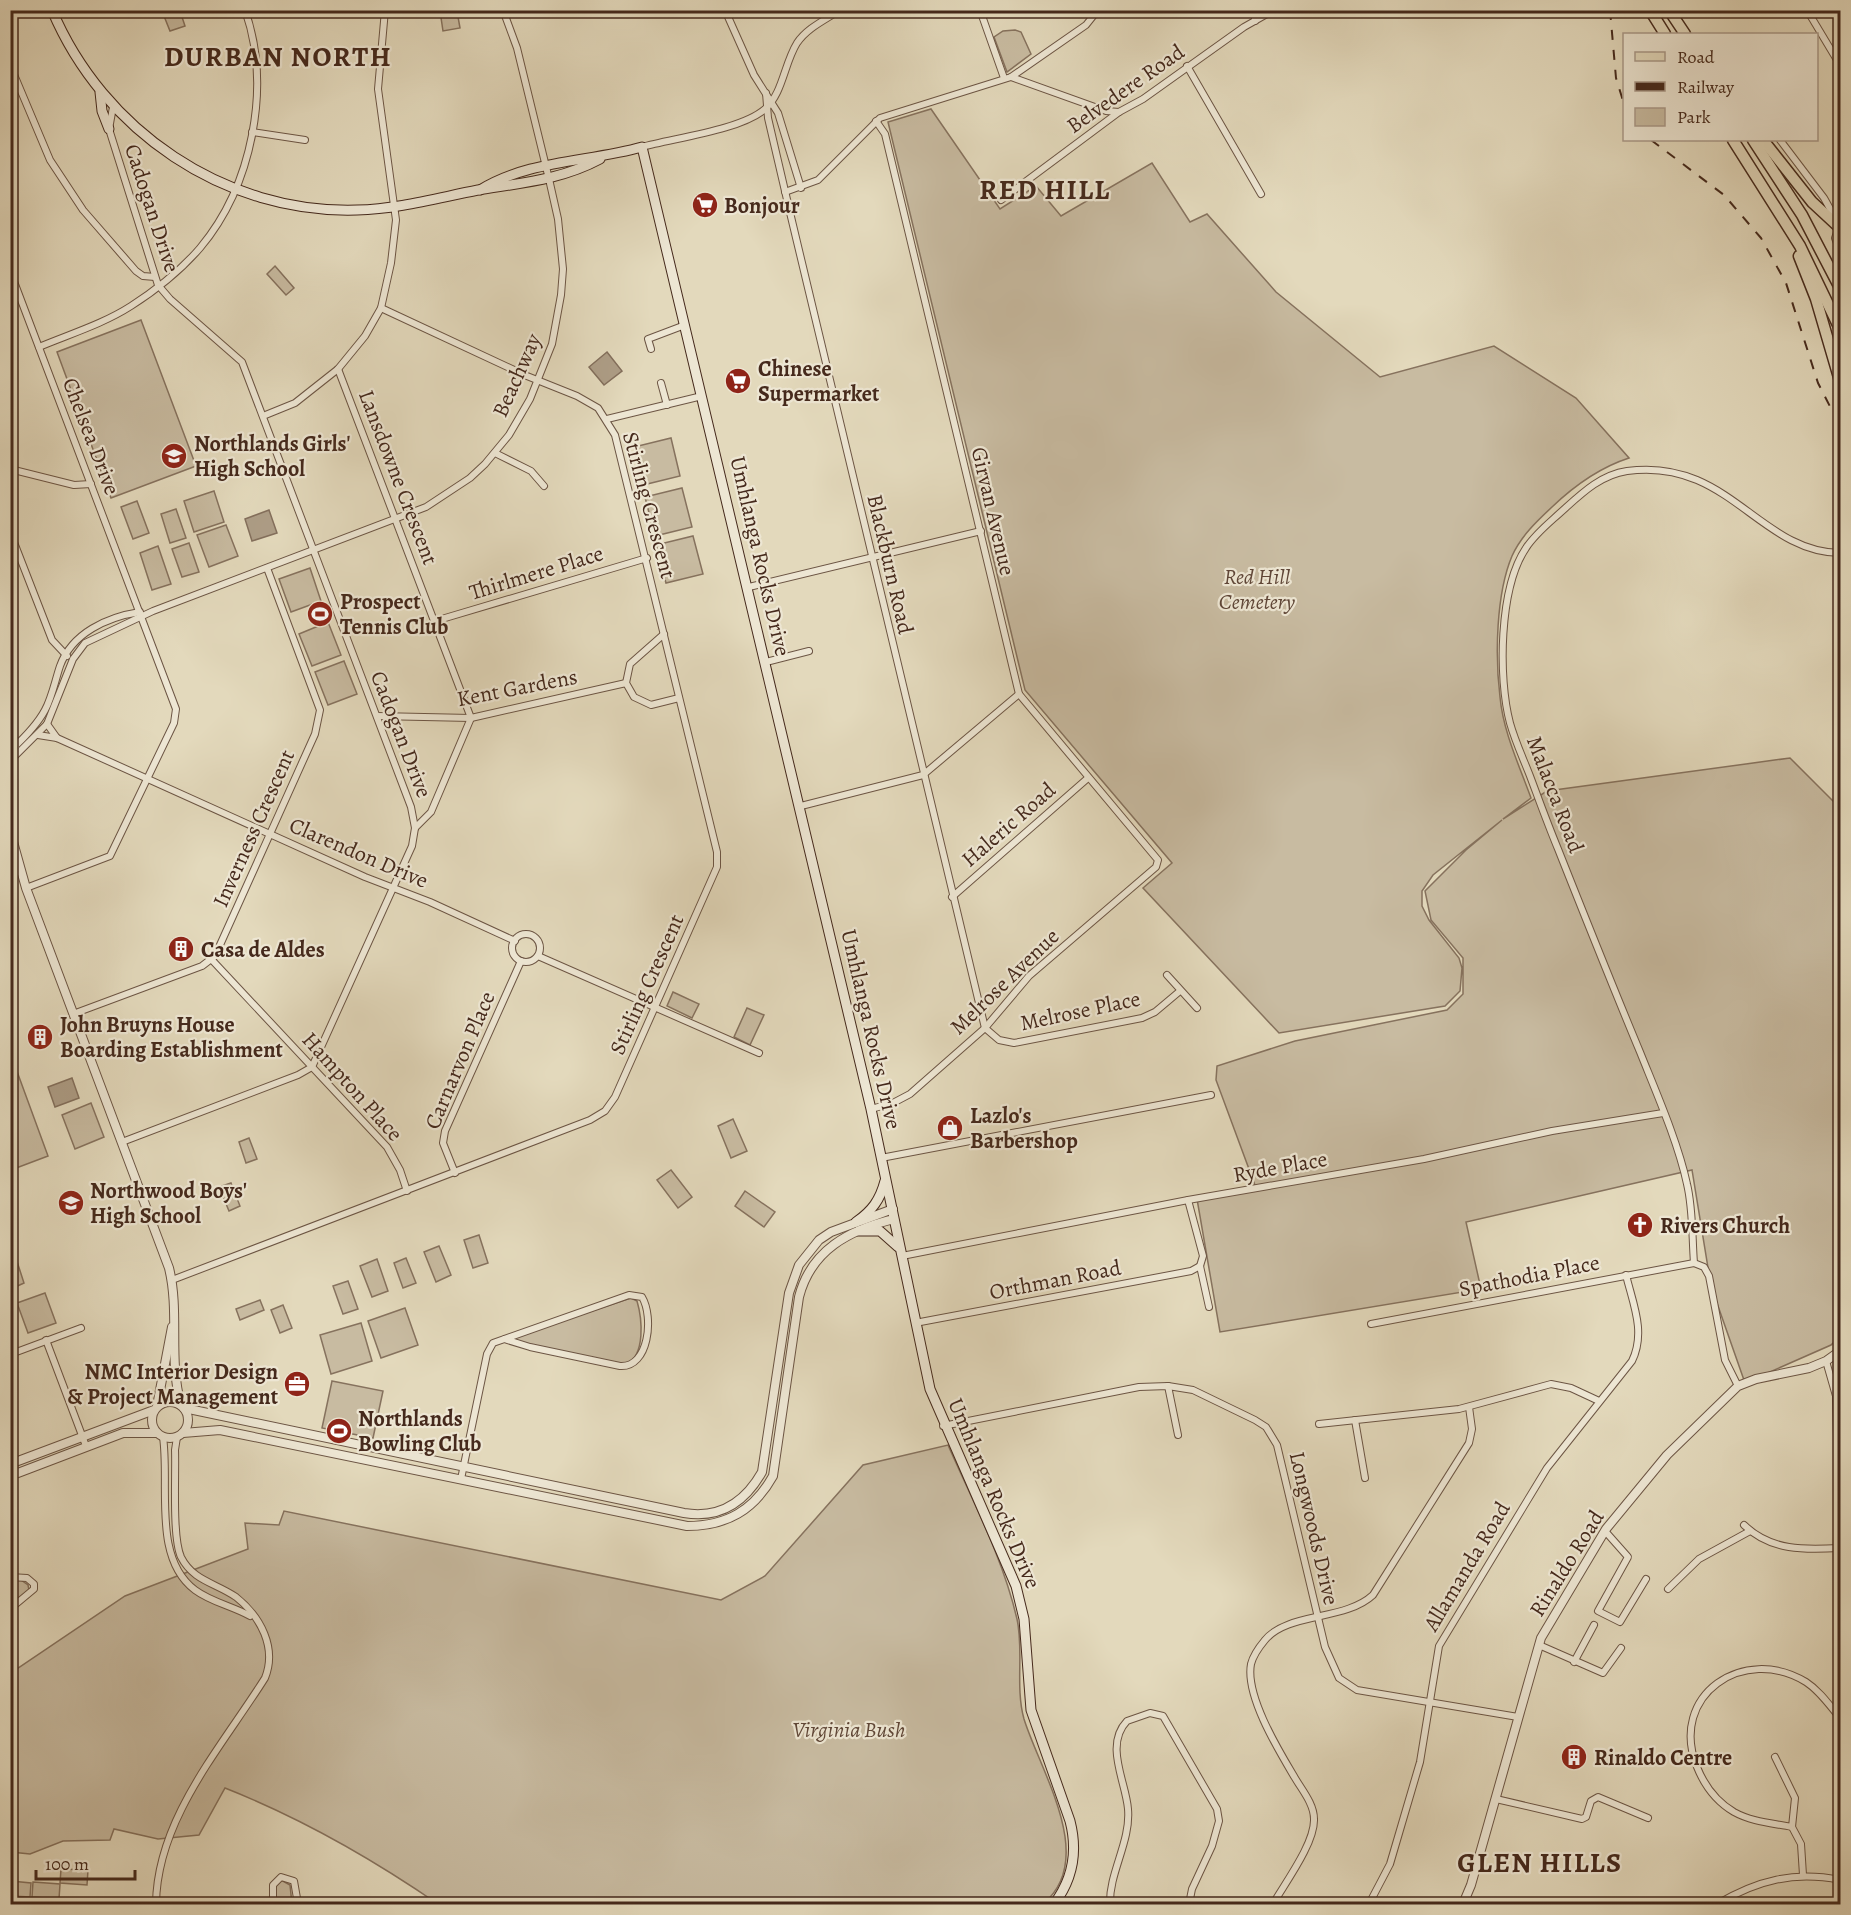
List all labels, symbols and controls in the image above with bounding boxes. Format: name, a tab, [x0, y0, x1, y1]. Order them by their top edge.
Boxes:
legend	[1623, 33, 1818, 141]
street label: Belvedere Road	[1061, 37, 1191, 140]
district label: DURBAN NORTH	[164, 38, 392, 76]
text: Road	[1677, 45, 1715, 69]
text: Railway	[1677, 75, 1735, 99]
text: Park	[1677, 105, 1711, 129]
street label: Cadogan Drive	[117, 140, 187, 276]
district label: RED HILL	[979, 171, 1111, 209]
supermarket icon: Bonjour	[690, 190, 720, 220]
place label: Bonjour	[724, 191, 800, 221]
street label: Beachway	[485, 329, 549, 422]
place label: Chinese Supermarket	[758, 354, 880, 409]
supermarket icon: Chinese Supermarket	[723, 366, 753, 396]
street label: Chelsea Drive	[55, 373, 127, 499]
street label: Lansdowne Crescent	[351, 386, 445, 569]
street label: Stirling Crescent	[615, 428, 683, 582]
place label: Northlands Girls' High School	[194, 429, 351, 484]
school or university icon: Northlands Girls' High School	[159, 441, 189, 471]
street label: Girvan Avenue	[964, 444, 1022, 578]
street label: Umhlanga Rocks Drive	[722, 453, 798, 659]
street label: Blackburn Road	[859, 491, 921, 637]
street label: Thirlmere Place	[465, 538, 607, 608]
park label: Red Hill Cemetery	[1219, 562, 1296, 617]
place label: Prospect Tennis Club	[340, 587, 448, 642]
sports icon: Prospect Tennis Club	[305, 599, 335, 629]
street label: Kent Gardens	[454, 662, 580, 714]
street label: Cadogan Drive	[363, 667, 439, 802]
street label: Malacca Road	[1519, 732, 1591, 857]
street label: Inverness Crescent	[206, 745, 302, 912]
street label: Haleric Road	[955, 775, 1062, 874]
street label: Clarendon Drive	[285, 810, 433, 896]
street label: Stirling Crescent	[603, 909, 691, 1059]
street label: Melrose Avenue	[944, 922, 1066, 1042]
street label: Umhlanga Rocks Drive	[833, 926, 909, 1132]
building icon: Casa de Aldes	[166, 934, 196, 964]
place label: Casa de Aldes	[201, 935, 325, 965]
street label: Melrose Place	[1017, 984, 1143, 1038]
street label: Carnarvon Place	[417, 987, 502, 1134]
place label: John Bruyns House Boarding Establishment	[60, 1010, 284, 1065]
building icon: John Bruyns House Boarding Establishment	[25, 1022, 55, 1052]
street label: Hampton Place	[295, 1026, 409, 1148]
place label: Lazlo's Barbershop	[970, 1101, 1078, 1156]
shop icon: Lazlo's Barbershop	[935, 1113, 965, 1143]
street label: Ryde Place	[1231, 1144, 1330, 1190]
place label: Northwood Boys' High School	[90, 1176, 247, 1231]
school or university icon: Northwood Boys' High School	[56, 1188, 86, 1218]
church icon: Rivers Church	[1625, 1210, 1655, 1240]
place label: Rivers Church	[1660, 1211, 1790, 1241]
street label: Spathodia Place	[1456, 1248, 1602, 1304]
street label: Orthman Road	[987, 1252, 1124, 1307]
place label: NMC Interior Design & Project Management	[67, 1357, 279, 1412]
office icon: NMC Interior Design & Project Management	[282, 1369, 312, 1399]
street label: Umhlanga Rocks Drive	[940, 1394, 1048, 1593]
place label: Northlands Bowling Club	[358, 1404, 481, 1459]
sports icon: Northlands Bowling Club	[324, 1416, 354, 1446]
street label: Longwoods Drive	[1282, 1449, 1346, 1608]
street label: Allamanda Road	[1416, 1496, 1517, 1638]
street label: Rinaldo Road	[1522, 1505, 1611, 1622]
park label: Virginia Bush	[792, 1715, 906, 1745]
building icon: Rinaldo Centre	[1559, 1742, 1589, 1772]
place label: Rinaldo Centre	[1594, 1743, 1732, 1773]
scale bar	[36, 1843, 135, 1881]
district label: GLEN HILLS	[1457, 1844, 1623, 1882]
text: 100 m	[45, 1852, 89, 1876]

